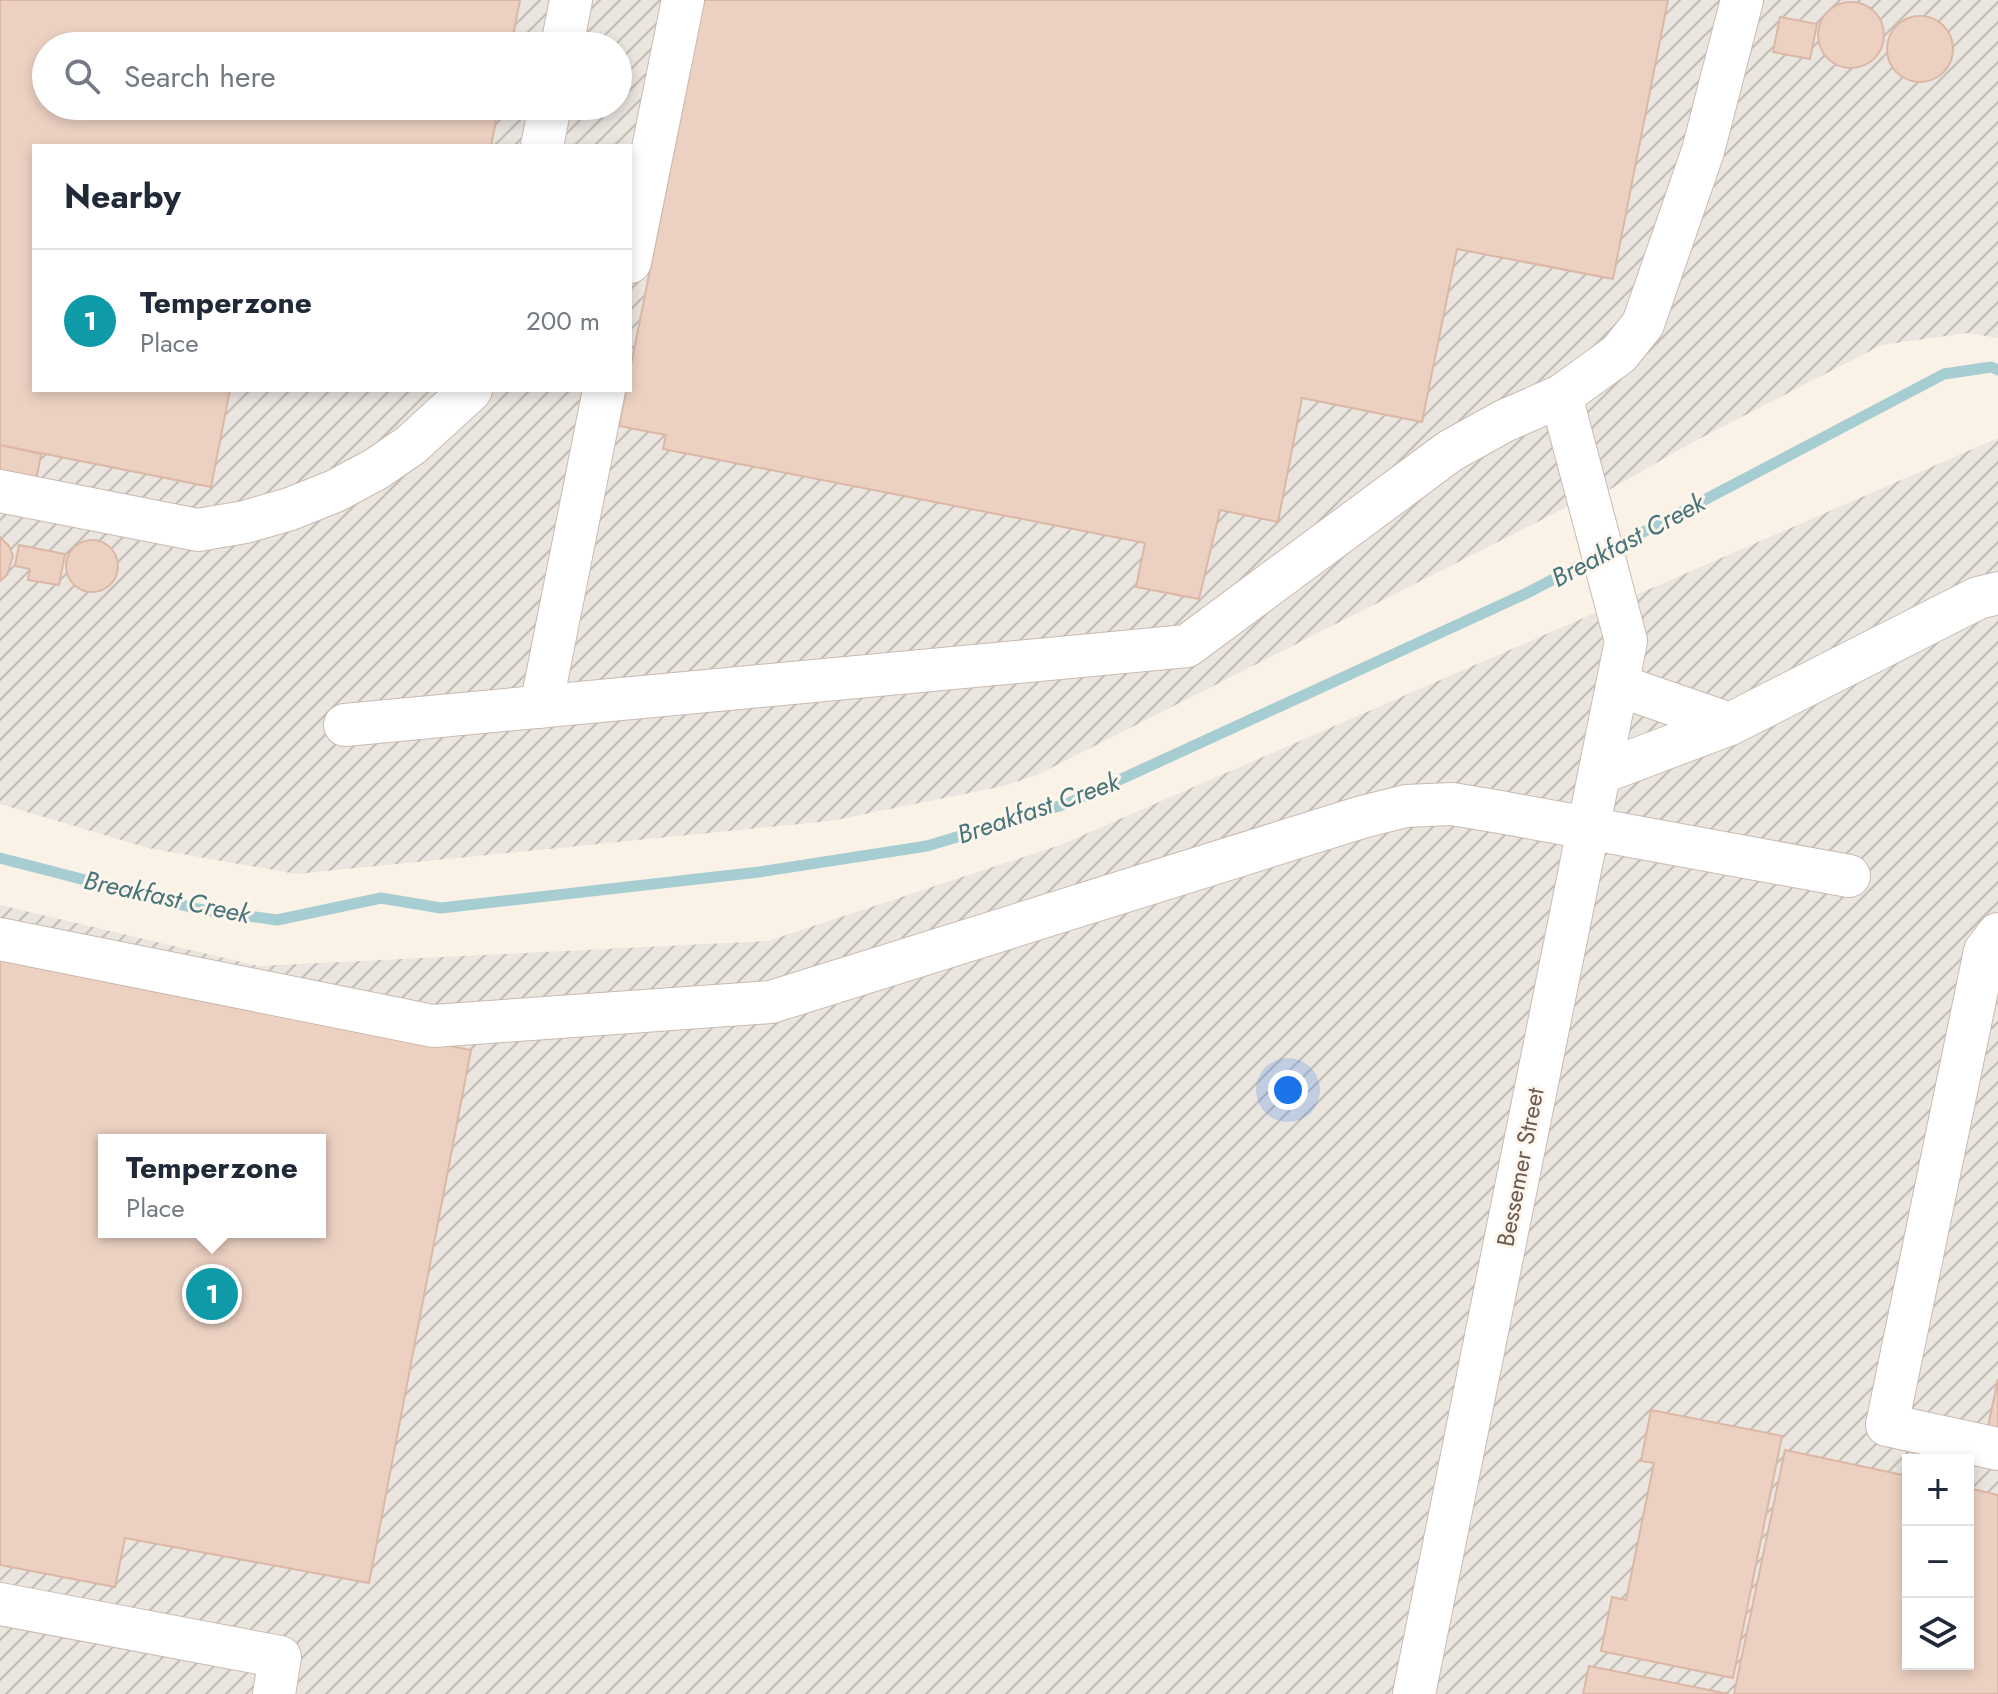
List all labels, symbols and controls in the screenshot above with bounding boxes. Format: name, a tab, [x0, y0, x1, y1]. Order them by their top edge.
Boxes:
search box	[32, 32, 632, 120]
icon: search	[60, 54, 104, 98]
text: Search here	[124, 55, 276, 98]
text: Nearby	[64, 172, 181, 221]
text: Temperzone	[140, 281, 312, 324]
text: 1	[83, 302, 97, 340]
text: 200 m	[526, 302, 600, 340]
text: Place	[140, 324, 199, 362]
water label: Breakfast Creek	[1544, 483, 1713, 596]
water label: Breakfast Creek	[952, 762, 1126, 854]
water label: Breakfast Creek	[80, 861, 256, 934]
your location	[1268, 1070, 1308, 1110]
street label: Bessemer Street	[1487, 1084, 1553, 1249]
popup	[98, 1134, 326, 1238]
text: Temperzone	[126, 1146, 298, 1189]
text: Place	[126, 1189, 185, 1227]
pin: 1	[186, 1264, 238, 1324]
map controls	[1902, 1454, 1974, 1670]
button: +	[1902, 1454, 1974, 1526]
button: −	[1902, 1526, 1974, 1598]
button: layers	[1902, 1598, 1974, 1670]

